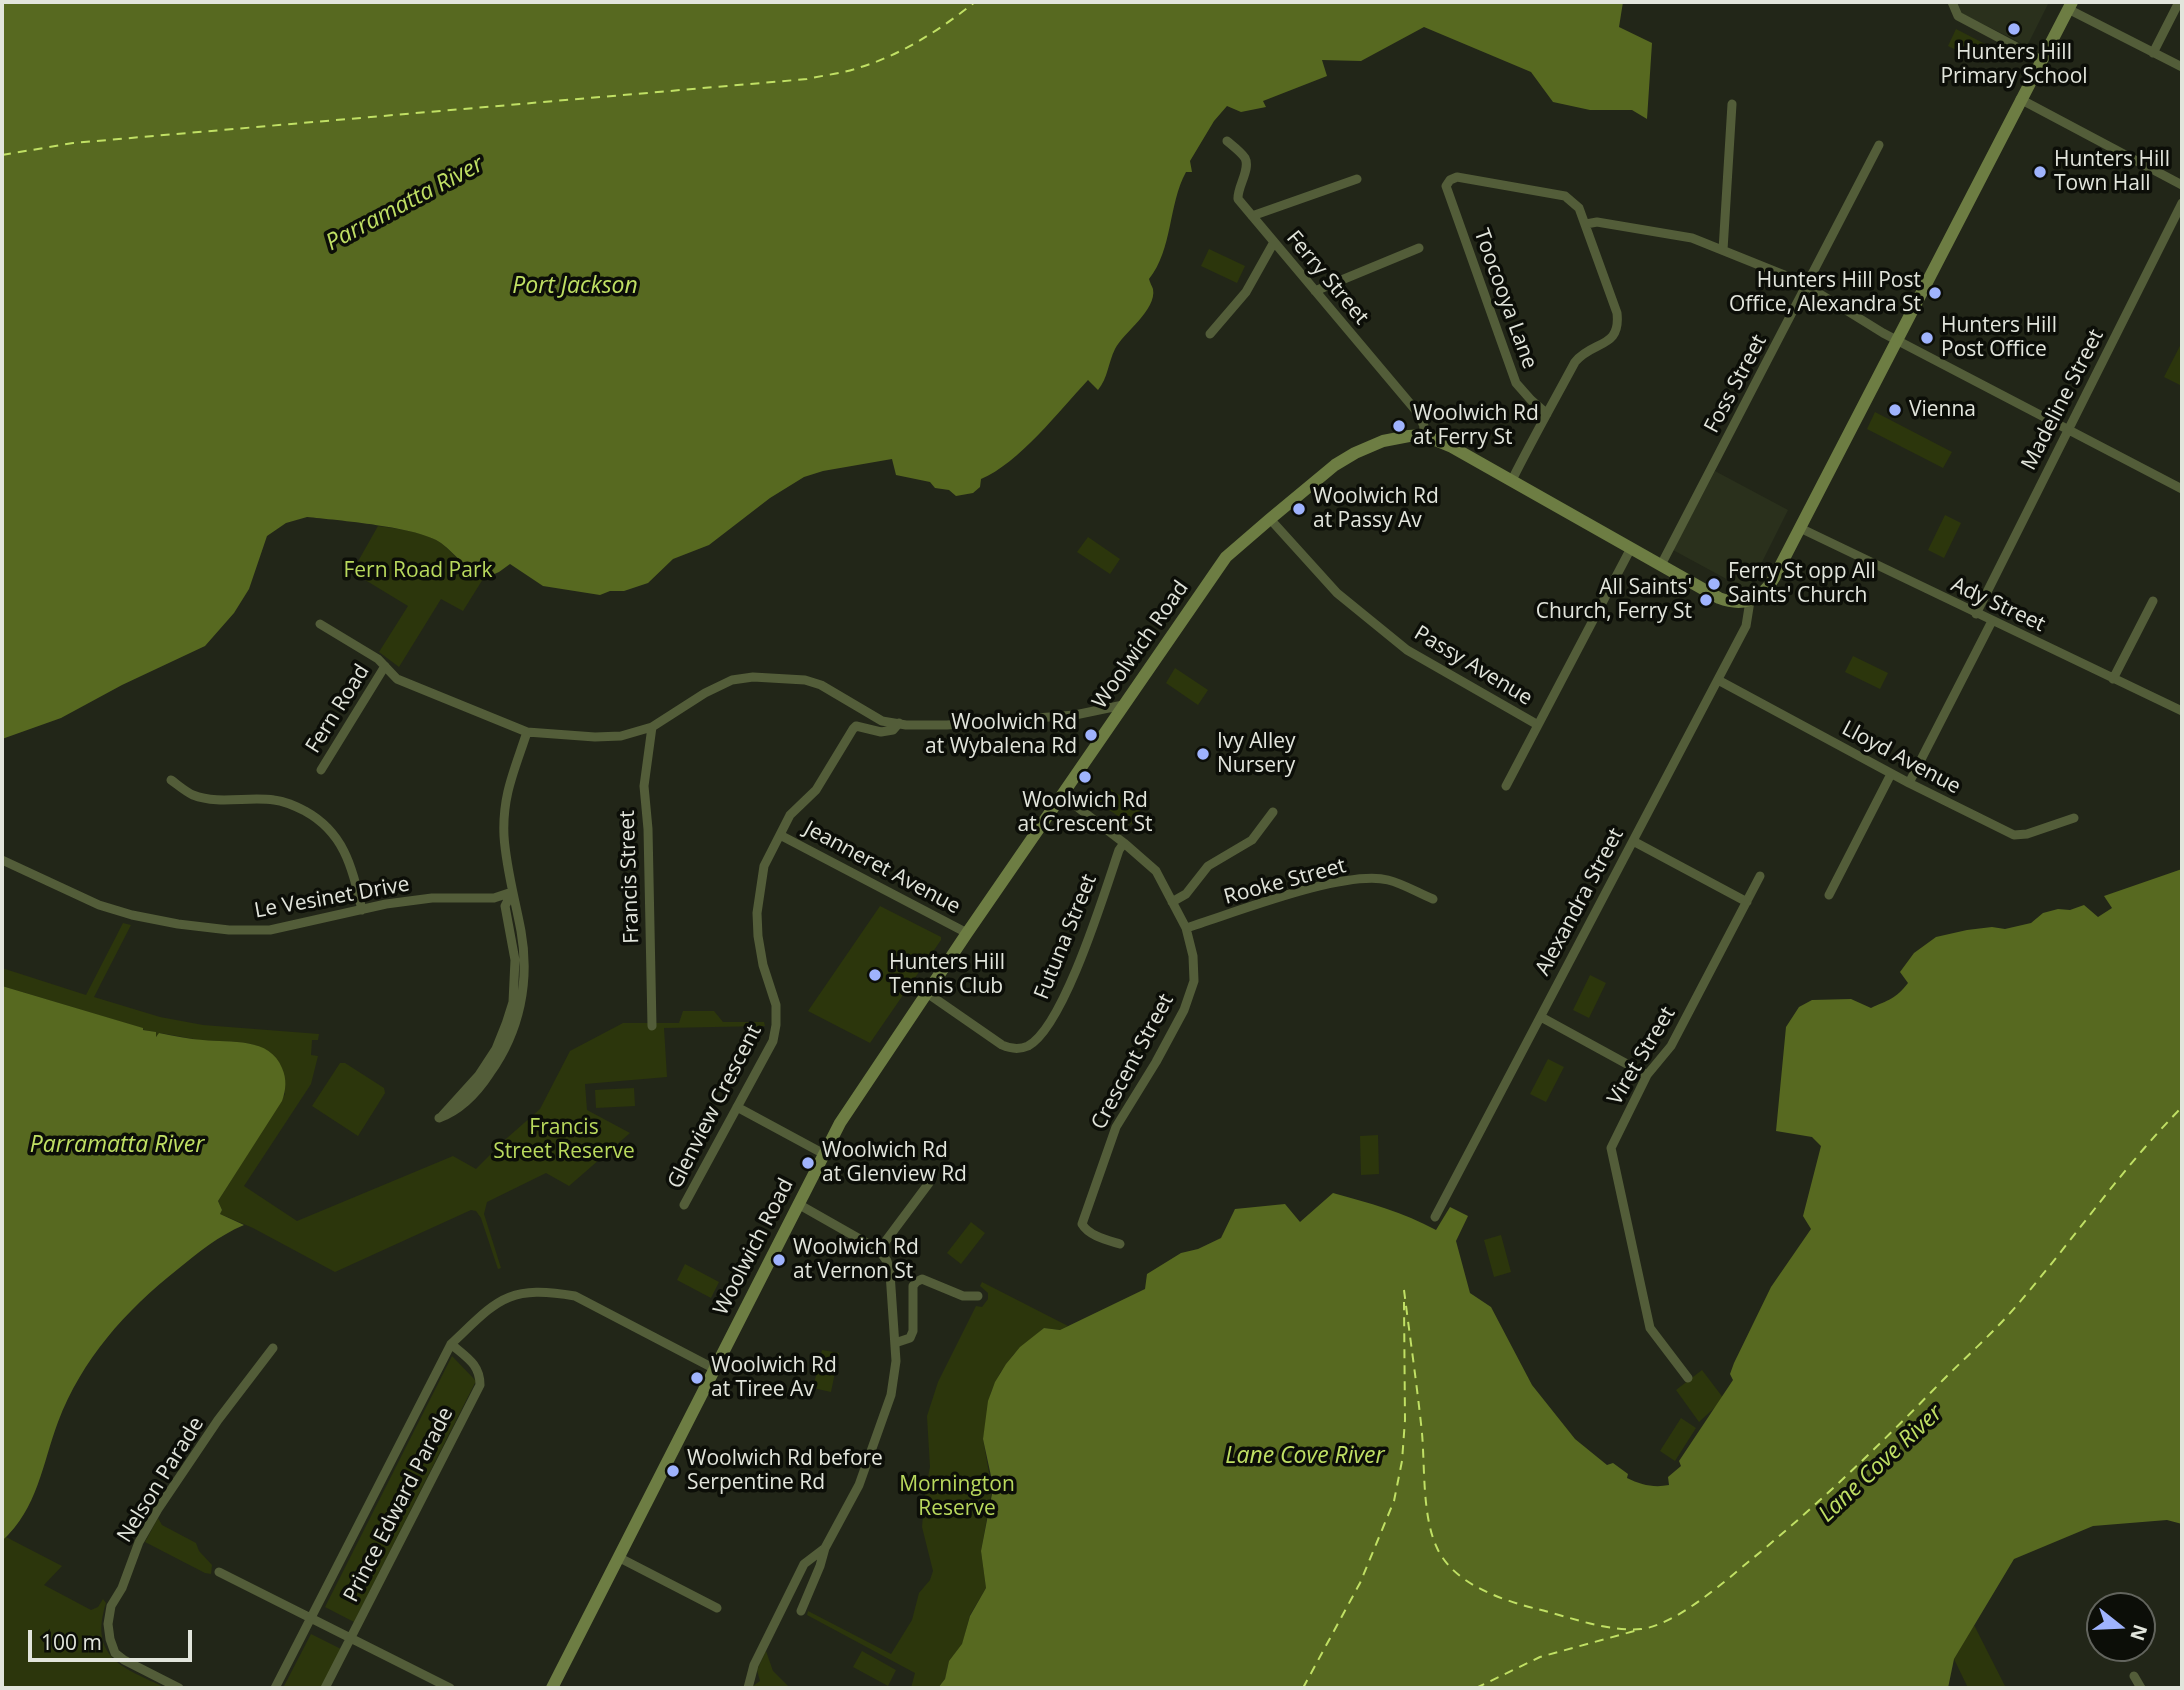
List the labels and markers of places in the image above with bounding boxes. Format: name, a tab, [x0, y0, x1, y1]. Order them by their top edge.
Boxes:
marker: Hunters Hill Primary School	[2006, 21, 2022, 37]
place label: Hunters Hill Primary School	[1940, 40, 2088, 90]
place label: Hunters Hill Town Hall	[2054, 147, 2170, 197]
marker: Hunters Hill Town Hall	[2032, 164, 2048, 180]
place label: Hunters Hill Post Office, Alexandra St	[1729, 268, 1921, 318]
marker: Hunters Hill Post Office, Alexandra St	[1927, 285, 1943, 301]
place label: Hunters Hill Post Office	[1941, 313, 2057, 363]
marker: Hunters Hill Post Office	[1919, 330, 1935, 346]
place label: Vienna	[1909, 397, 1976, 423]
place label: Woolwich Rd at Ferry St	[1413, 401, 1539, 451]
marker: Vienna	[1887, 402, 1903, 418]
marker: Woolwich Rd at Ferry St	[1391, 418, 1407, 434]
place label: Woolwich Rd at Passy Av	[1313, 484, 1439, 534]
marker: Woolwich Rd at Passy Av	[1291, 501, 1307, 517]
place label: Ferry St opp All Saints' Church	[1728, 559, 1876, 609]
place label: All Saints' Church, Ferry St	[1536, 575, 1692, 625]
marker: Ferry St opp All Saints' Church	[1706, 576, 1722, 592]
marker: All Saints' Church, Ferry St	[1698, 592, 1714, 608]
place label: Woolwich Rd at Wybalena Rd	[925, 710, 1077, 760]
marker: Woolwich Rd at Wybalena Rd	[1083, 727, 1099, 743]
place label: Ivy Alley Nursery	[1217, 729, 1296, 779]
marker: Ivy Alley Nursery	[1195, 746, 1211, 762]
marker: Woolwich Rd at Crescent St	[1077, 769, 1093, 785]
place label: Woolwich Rd at Crescent St	[1018, 788, 1152, 838]
place label: Hunters Hill Tennis Club	[889, 950, 1005, 1000]
marker: Hunters Hill Tennis Club	[867, 967, 883, 983]
place label: Woolwich Rd at Glenview Rd	[822, 1138, 967, 1188]
marker: Woolwich Rd at Glenview Rd	[800, 1155, 816, 1171]
place label: Woolwich Rd at Vernon St	[793, 1235, 919, 1285]
marker: Woolwich Rd at Vernon St	[771, 1252, 787, 1268]
place label: Woolwich Rd at Tiree Av	[711, 1353, 837, 1403]
marker: Woolwich Rd at Tiree Av	[689, 1370, 705, 1386]
place label: Woolwich Rd before Serpentine Rd	[687, 1446, 883, 1496]
marker: Woolwich Rd before Serpentine Rd	[665, 1463, 681, 1479]

